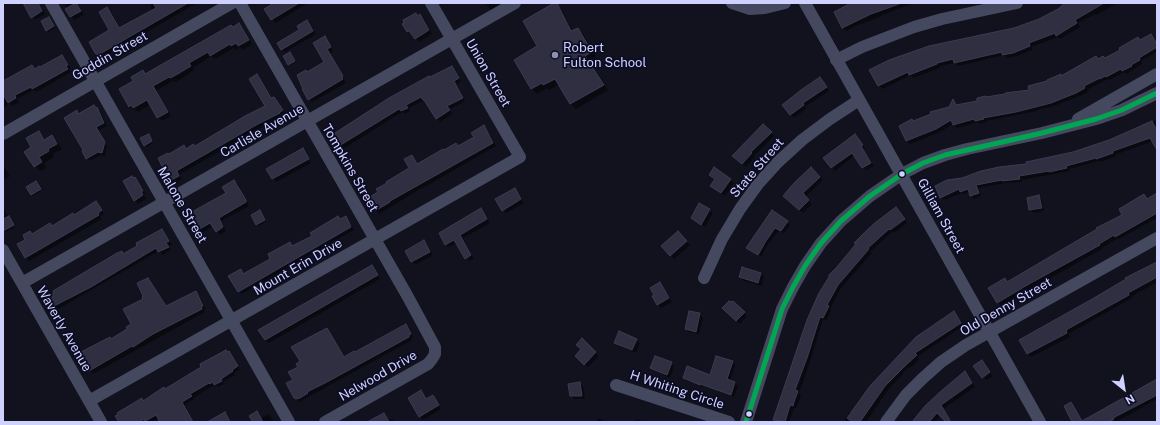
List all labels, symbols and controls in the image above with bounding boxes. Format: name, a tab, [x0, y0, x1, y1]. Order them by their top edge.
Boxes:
street label: Goddin Street	[70, 28, 150, 84]
street label: Union Street	[462, 36, 514, 110]
place label: Robert Fulton School	[563, 40, 646, 71]
marker: Robert Fulton School	[550, 50, 560, 60]
street label: Carlisle Avenue	[218, 101, 306, 161]
street label: Tompkins Street	[319, 121, 381, 215]
street label: State Street	[727, 135, 787, 201]
street label: Malone Street	[154, 164, 210, 246]
unlabelled marker	[897, 169, 907, 179]
street label: Gilliam Street	[914, 176, 968, 256]
street label: Mount Erin Drive	[251, 235, 345, 299]
street label: Old Denny Street	[957, 274, 1055, 340]
street label: Waverly Avenue	[33, 283, 95, 375]
street label: Nelwood Drive	[336, 347, 420, 405]
street label: H Whiting Circle	[628, 367, 726, 413]
north arrow	[1104, 369, 1144, 409]
text: N	[1123, 392, 1137, 407]
unlabelled marker	[744, 409, 754, 419]

